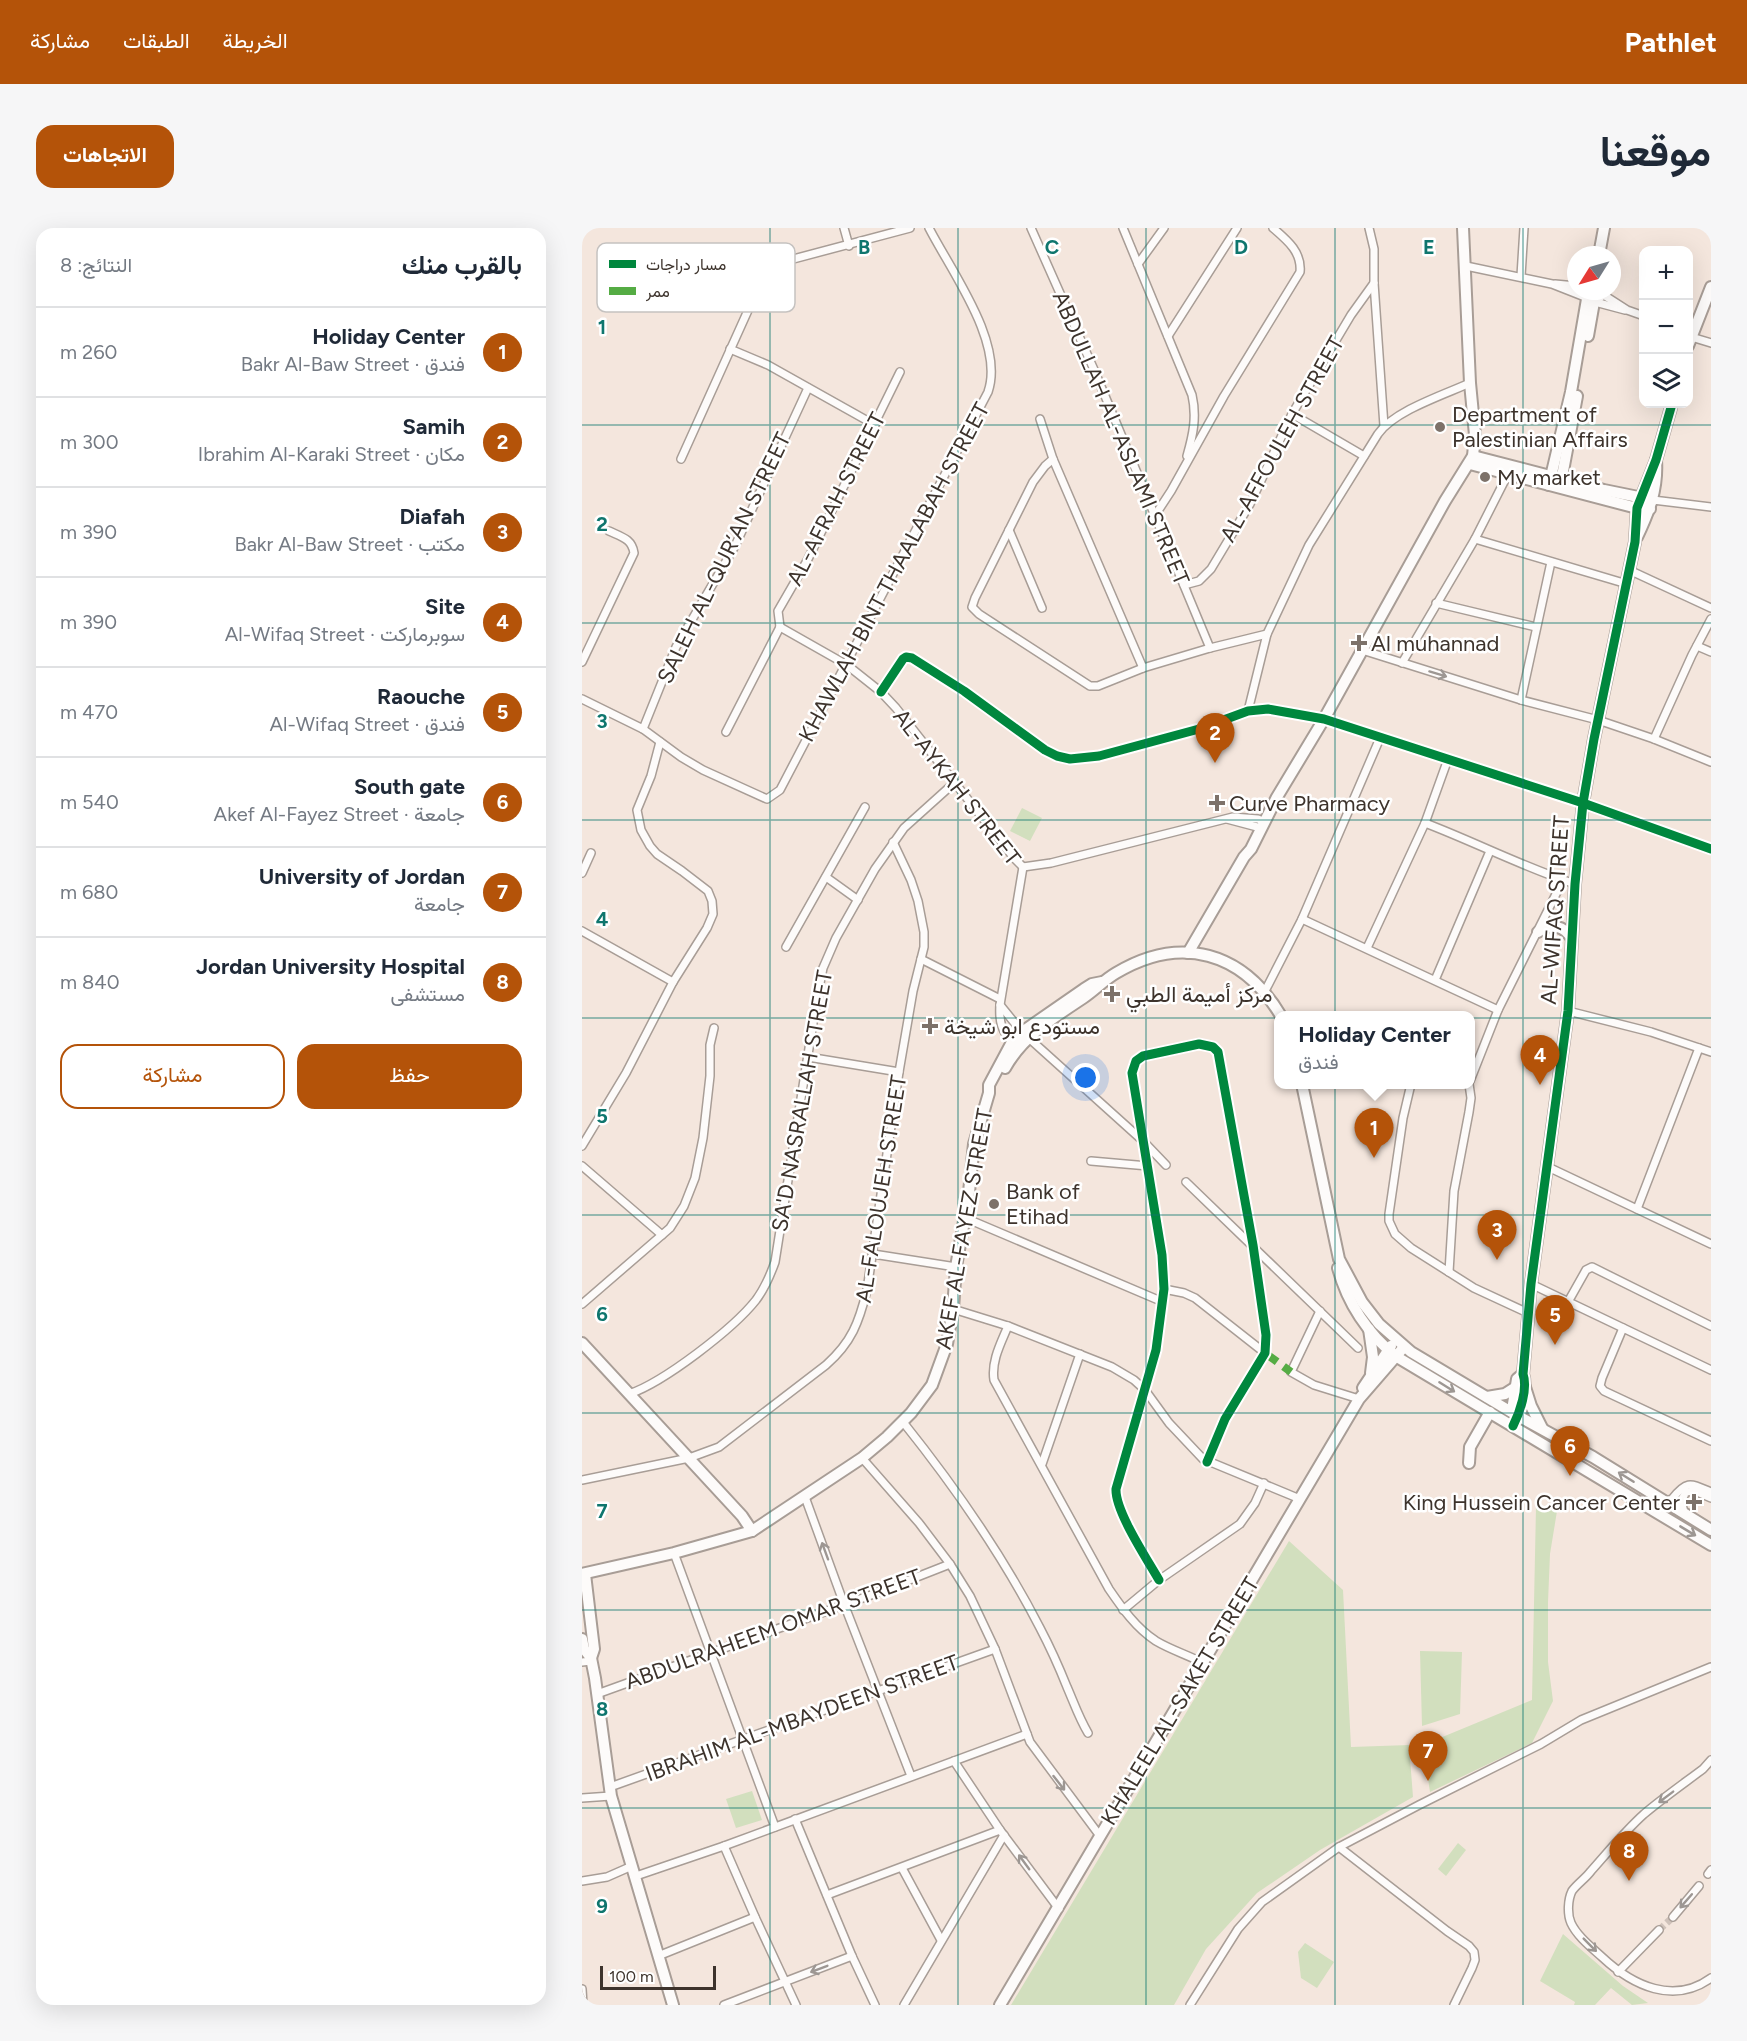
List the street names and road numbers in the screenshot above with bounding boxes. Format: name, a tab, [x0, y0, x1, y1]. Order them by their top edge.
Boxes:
street label: ABDULLAH AL-ASLAMI STREET	[1047, 287, 1195, 589]
street label: AL-AFFOULEH STREET	[1214, 331, 1350, 547]
street label: KHAWLAH BINT THAALABAH STREET	[793, 398, 995, 746]
street label: AL-AFRAH STREET	[781, 408, 891, 590]
street label: SALEH AL-QUR’AN STREET	[651, 428, 797, 688]
street label: AL-AYKAH STREET	[887, 703, 1027, 871]
street label: AL-WIFAQ STREET	[1535, 814, 1575, 1006]
street label: SA'D NASRALLAH STREET	[766, 968, 838, 1234]
street label: AL-FALOUJEH STREET	[850, 1073, 912, 1305]
street label: AKEF AL-FAYEZ STREET	[929, 1106, 999, 1352]
street label: ABDULRAHEEM OMAR STREET	[621, 1563, 925, 1695]
street label: KHALEEL AL-SAKET STREET	[1095, 1572, 1265, 1830]
street label: IBRAHIM AL-MBAYDEEN STREET	[642, 1649, 962, 1787]

